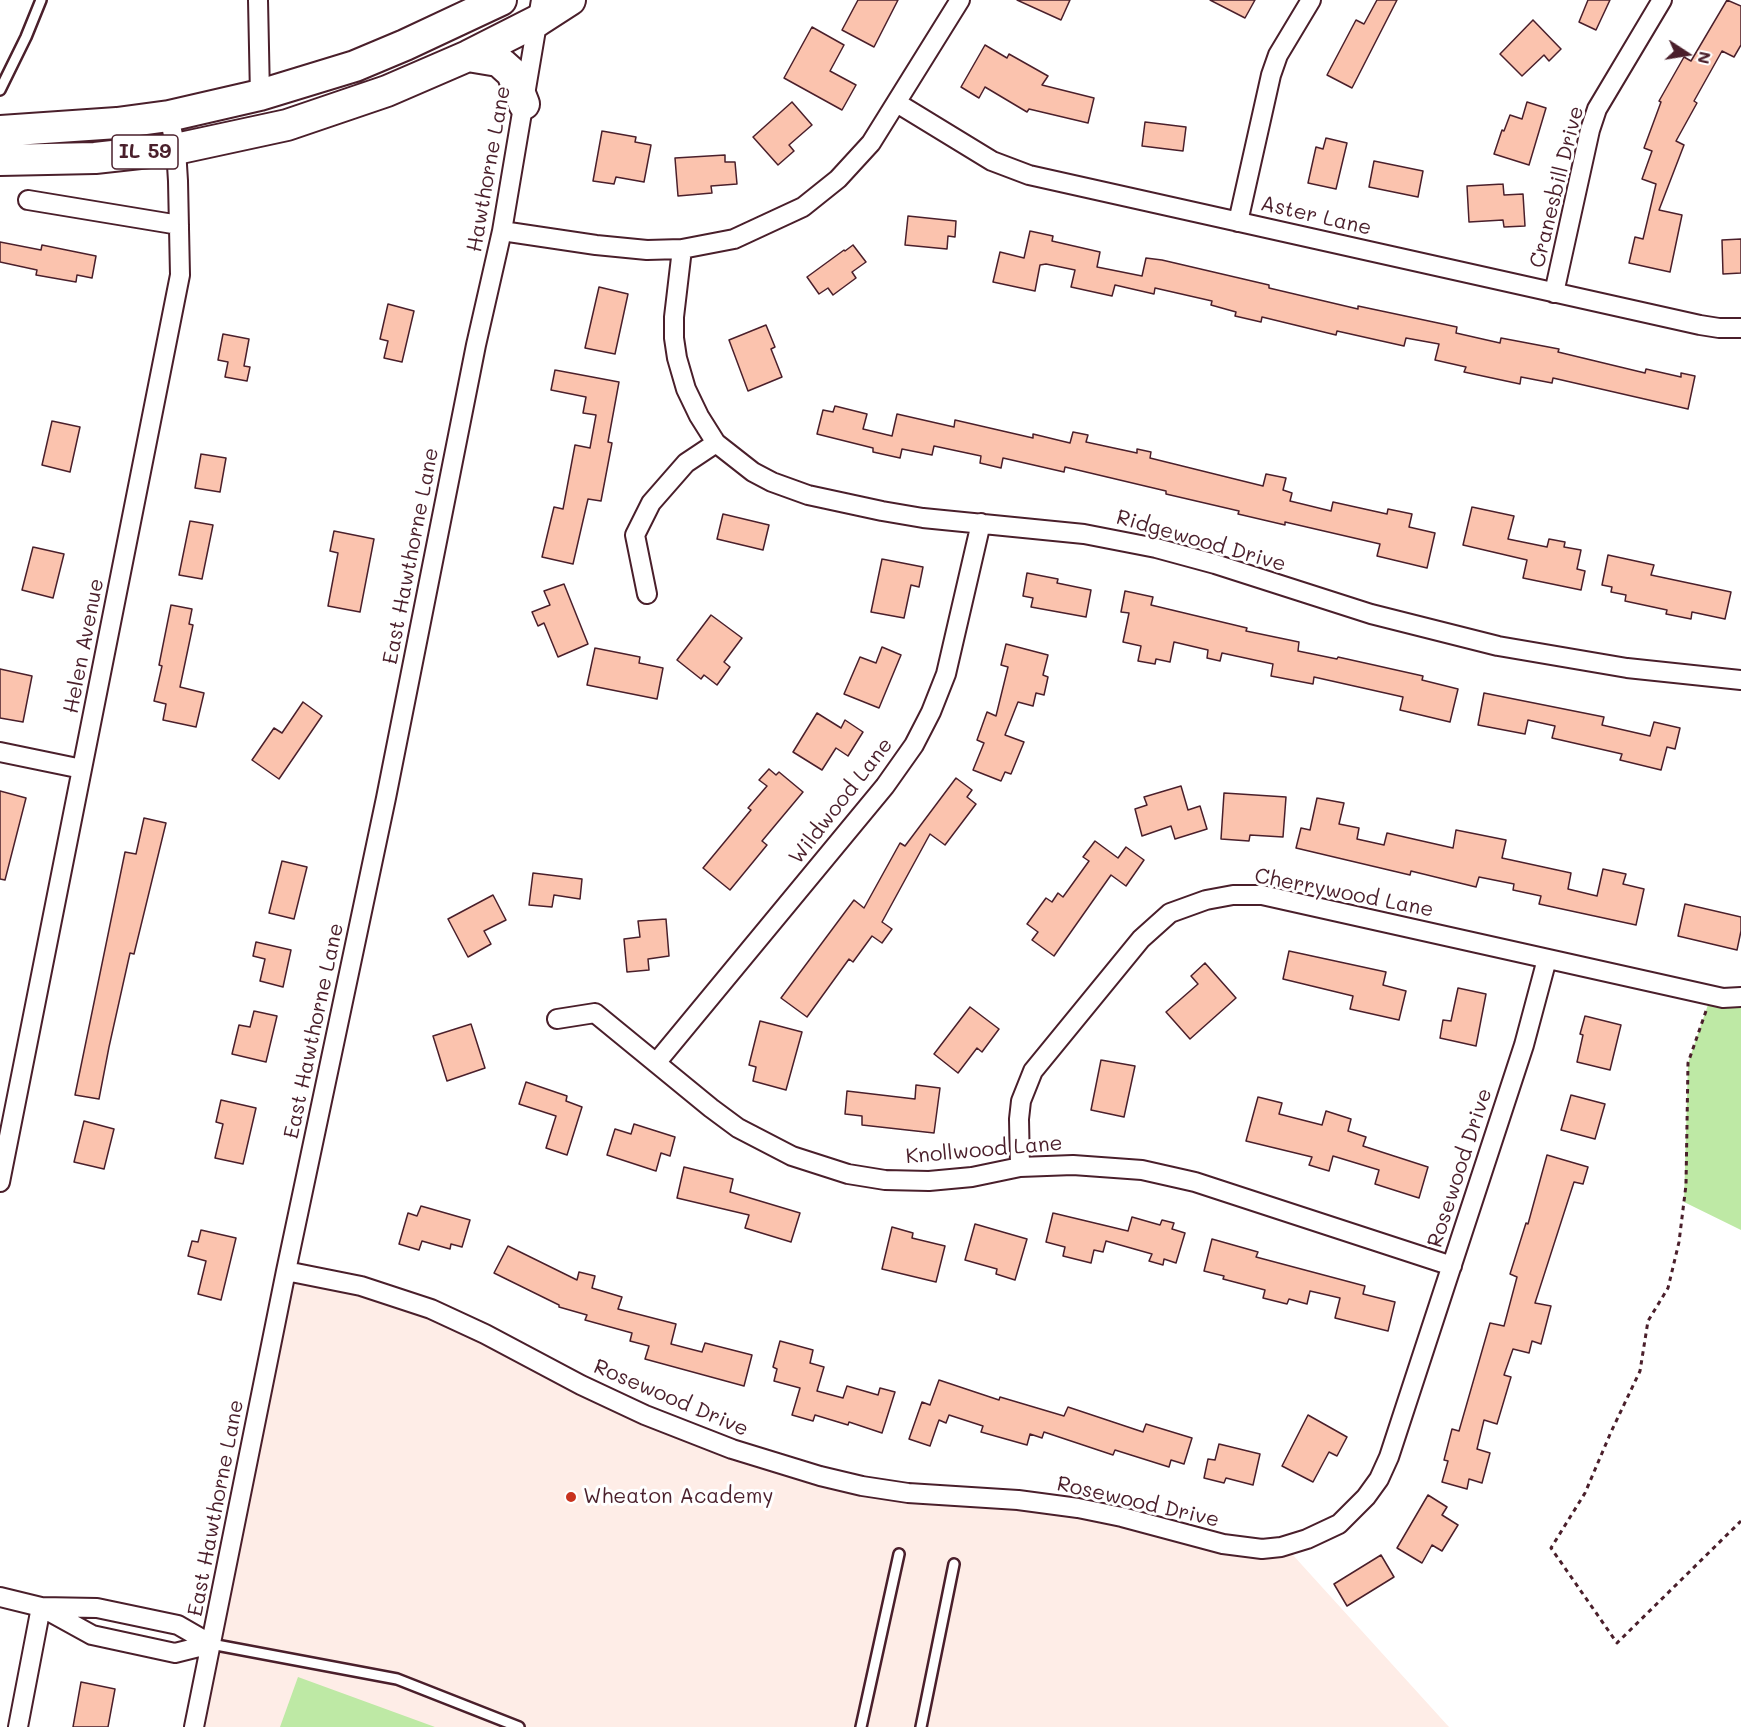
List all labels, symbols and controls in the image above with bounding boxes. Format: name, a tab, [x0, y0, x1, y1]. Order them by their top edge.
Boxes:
north arrow	[1657, 24, 1717, 84]
text: N	[1694, 50, 1717, 66]
street label: Hawthorne Lane	[462, 84, 516, 254]
street label: Cranesbill Drive	[1525, 103, 1589, 271]
road number: IL 59	[112, 135, 178, 169]
street label: Aster Lane	[1258, 191, 1374, 241]
street label: East Hawthorne Lane	[378, 446, 444, 666]
street label: Ridgewood Drive	[1113, 505, 1289, 577]
street label: Helen Avenue	[59, 576, 109, 716]
street label: Wildwood Lane	[784, 733, 898, 869]
street label: Cherrywood Lane	[1252, 863, 1436, 923]
street label: East Hawthorne Lane	[279, 921, 349, 1141]
street label: Rosewood Drive	[1422, 1085, 1498, 1251]
street label: Knollwood Lane	[905, 1131, 1063, 1169]
street label: Rosewood Drive	[590, 1354, 752, 1442]
street label: East Hawthorne Lane	[183, 1398, 249, 1618]
street label: Rosewood Drive	[1054, 1471, 1222, 1533]
place label: Wheaton Academy	[583, 1484, 773, 1510]
marker: Wheaton Academy	[564, 1490, 578, 1504]

